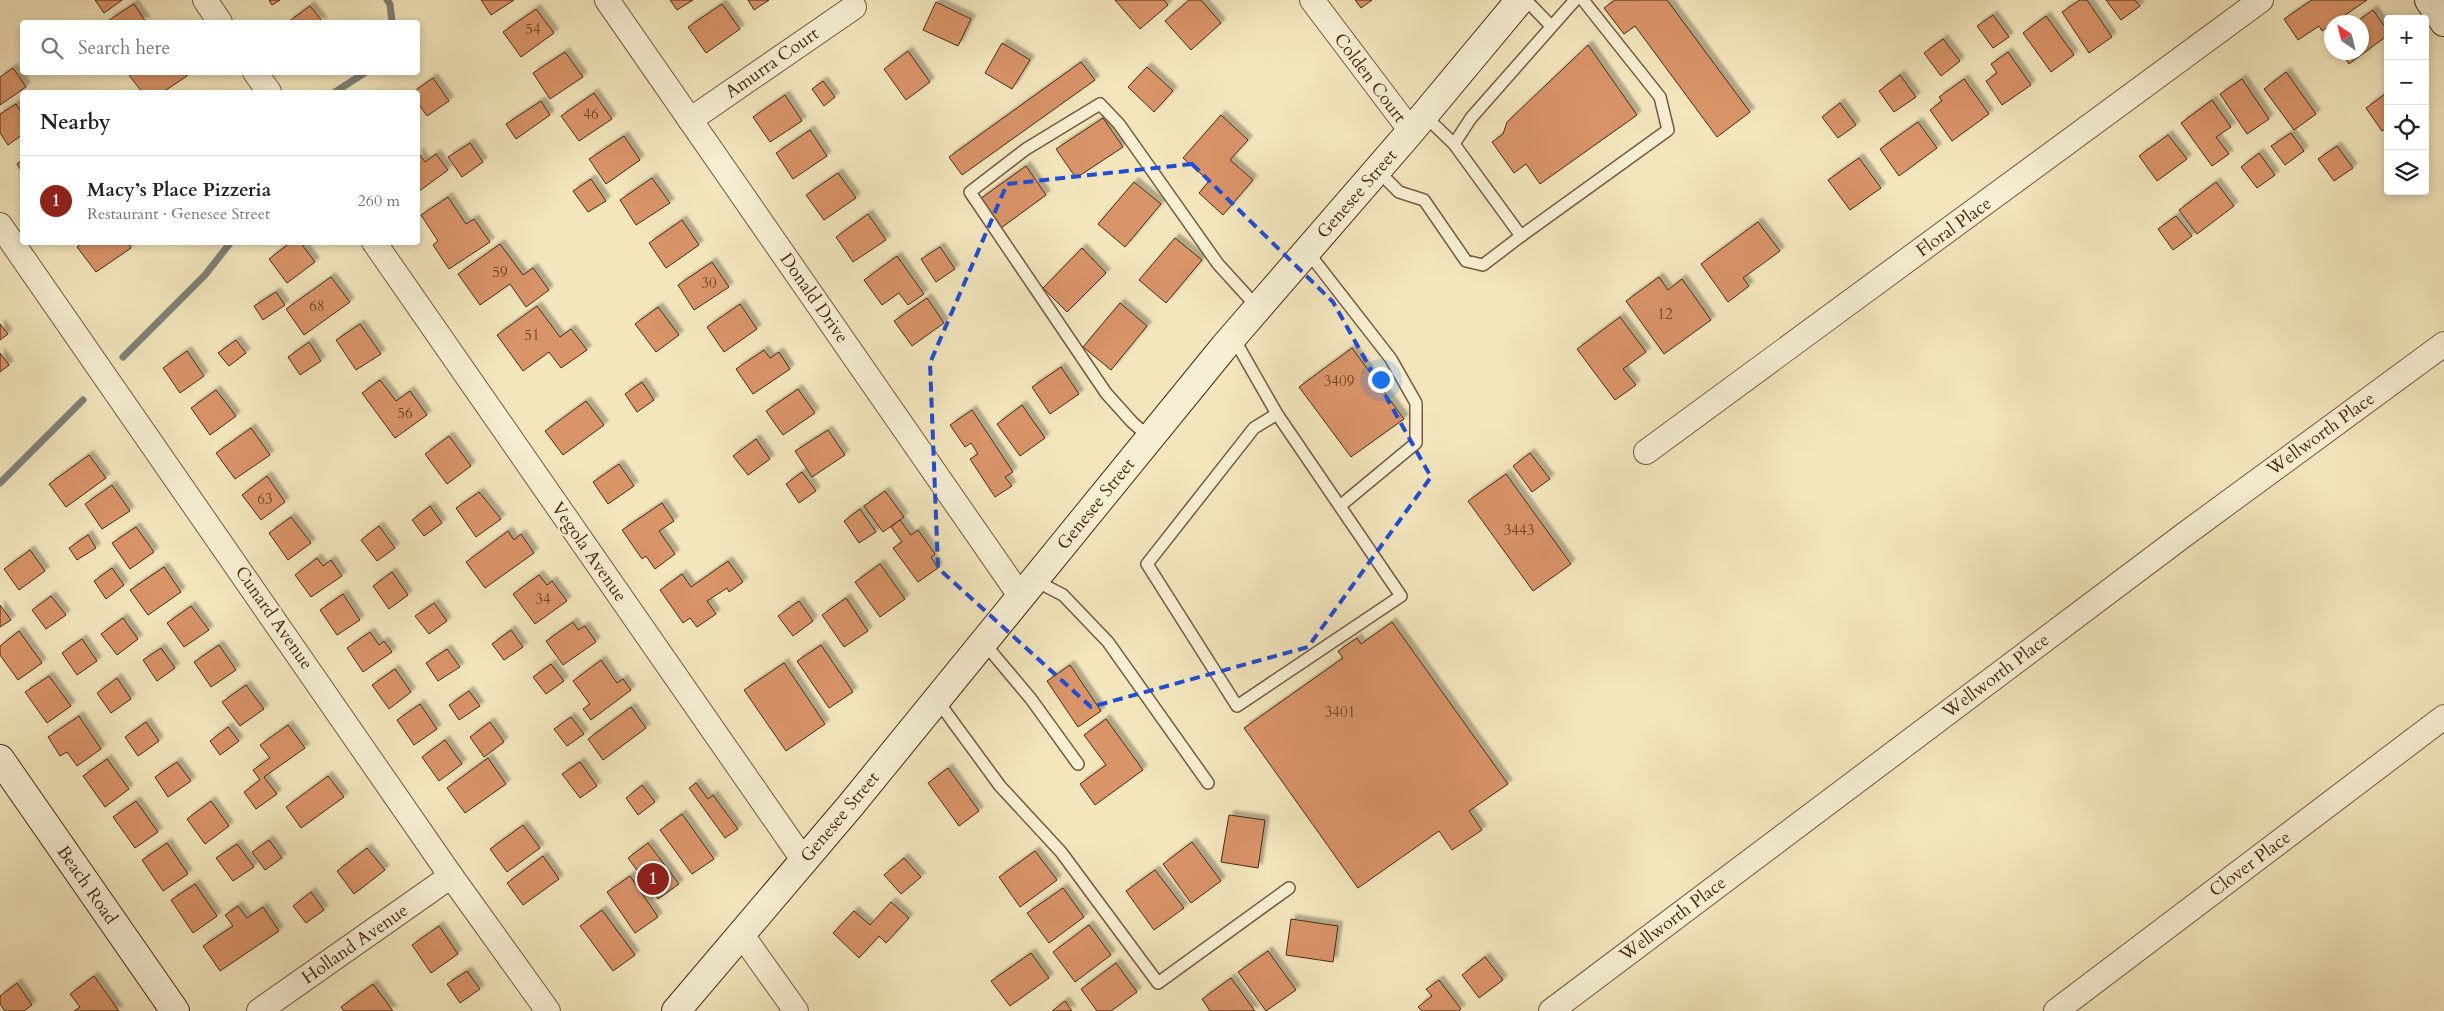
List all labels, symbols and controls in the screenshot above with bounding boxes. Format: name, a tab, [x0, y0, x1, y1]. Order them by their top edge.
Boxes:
north arrow	[2324, 15, 2369, 60]
map controls	[2384, 15, 2429, 195]
button: +	[2384, 15, 2429, 60]
house number: 54	[525, 19, 541, 39]
search box	[20, 20, 420, 75]
street label: Amurra Court	[720, 21, 824, 105]
street label: Colden Court	[1328, 28, 1412, 128]
icon: search	[38, 34, 66, 62]
text: Search here	[78, 35, 170, 61]
button: −	[2384, 60, 2429, 105]
house number: 46	[583, 104, 599, 124]
button: locate	[2384, 105, 2429, 150]
text: Nearby	[40, 108, 111, 137]
street label: Genesee Street	[1311, 144, 1403, 244]
button: layers	[2384, 150, 2429, 195]
text: Macy’s Place Pizzeria	[87, 177, 271, 203]
text: 1	[52, 190, 60, 212]
text: 260 m	[358, 190, 400, 212]
street label: Floral Place	[1911, 191, 1997, 263]
text: Restaurant · Genesee Street	[87, 203, 270, 225]
street label: Donald Drive	[774, 248, 854, 348]
house number: 59	[492, 262, 508, 282]
house number: 30	[701, 273, 717, 293]
house number: 68	[309, 296, 325, 316]
house number: 12	[1657, 304, 1673, 324]
house number: 51	[524, 325, 540, 345]
your location	[1368, 367, 1394, 393]
house number: 3409	[1324, 371, 1355, 391]
street label: Wellworth Place	[2261, 386, 2380, 482]
house number: 56	[397, 403, 413, 423]
street label: Genesee Street	[1051, 453, 1141, 555]
house number: 63	[257, 489, 273, 509]
street label: Vegola Avenue	[545, 497, 633, 607]
house number: 3443	[1504, 520, 1534, 540]
street label: Cunard Avenue	[229, 561, 319, 675]
house number: 34	[535, 589, 551, 609]
street label: Wellworth Place	[1937, 628, 2055, 725]
house number: 3401	[1325, 702, 1355, 722]
street label: Genesee Street	[795, 766, 886, 868]
street label: Clover Place	[2204, 825, 2296, 903]
street label: Beach Road	[51, 841, 123, 930]
pin: 1	[637, 860, 669, 898]
street label: Wellworth Place	[1614, 871, 1732, 968]
street label: Holland Avenue	[297, 898, 413, 990]

